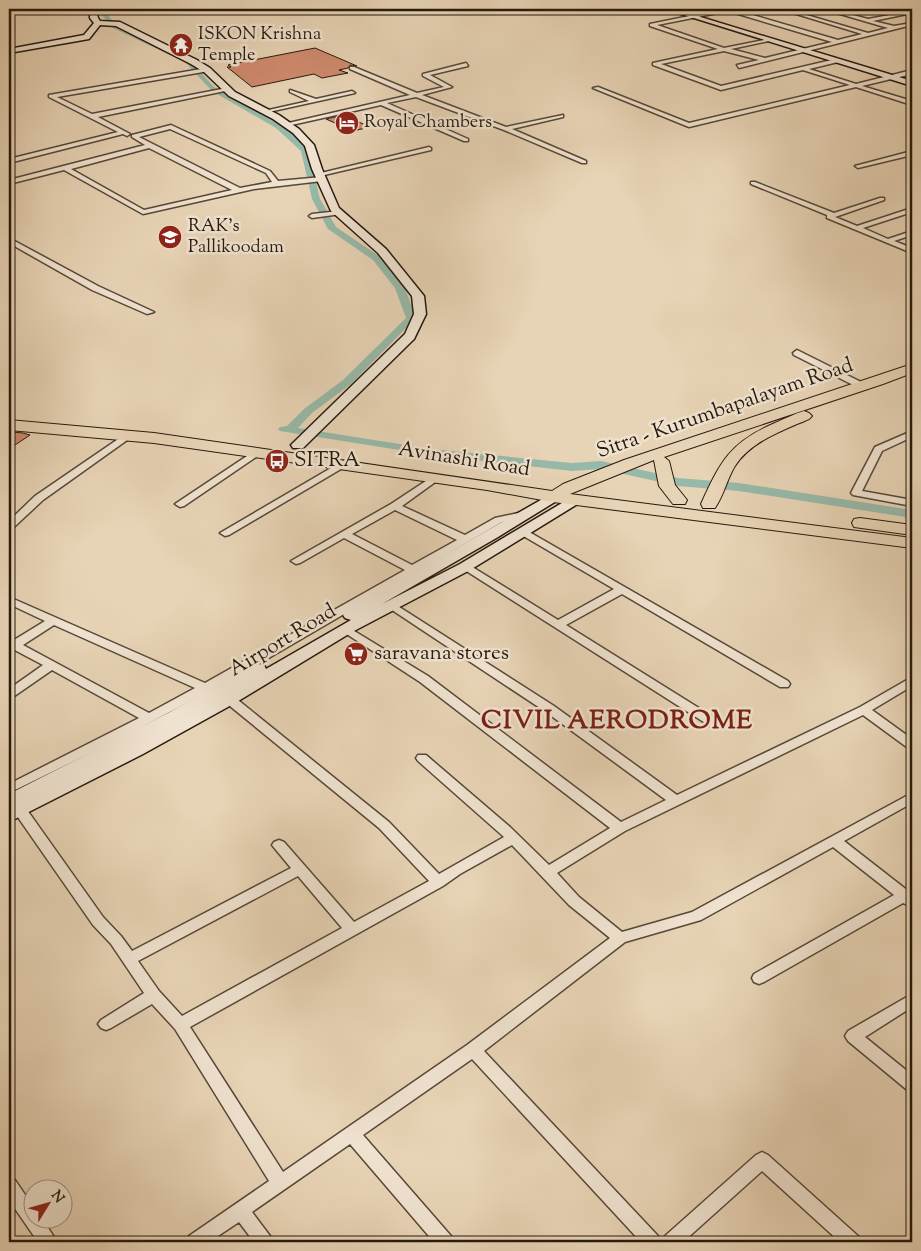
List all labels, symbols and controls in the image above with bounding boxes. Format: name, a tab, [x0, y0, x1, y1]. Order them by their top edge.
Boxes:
place label: ISKON Krishna Temple	[198, 22, 321, 69]
temple icon: ISKON Krishna Temple	[168, 32, 194, 58]
hotel icon: Royal Chambers	[334, 110, 360, 136]
place label: Royal Chambers	[364, 110, 492, 136]
place label: RAK's Pallikoodam	[188, 214, 284, 261]
school or university icon: RAK's Pallikoodam	[157, 224, 183, 250]
street label: Sitra - Kurumbapalayam Road	[593, 351, 857, 467]
street label: Avinashi Road	[396, 435, 532, 485]
place label: SITRA	[294, 446, 360, 476]
bus stop icon: SITRA	[264, 448, 290, 474]
street label: Airport Road	[224, 597, 343, 685]
place label: saravana stores	[374, 639, 509, 669]
supermarket icon: saravana stores	[343, 641, 369, 667]
district label: CIVIL AERODROME	[481, 703, 753, 740]
north arrow	[22, 1178, 72, 1228]
text: N	[45, 1187, 68, 1208]

